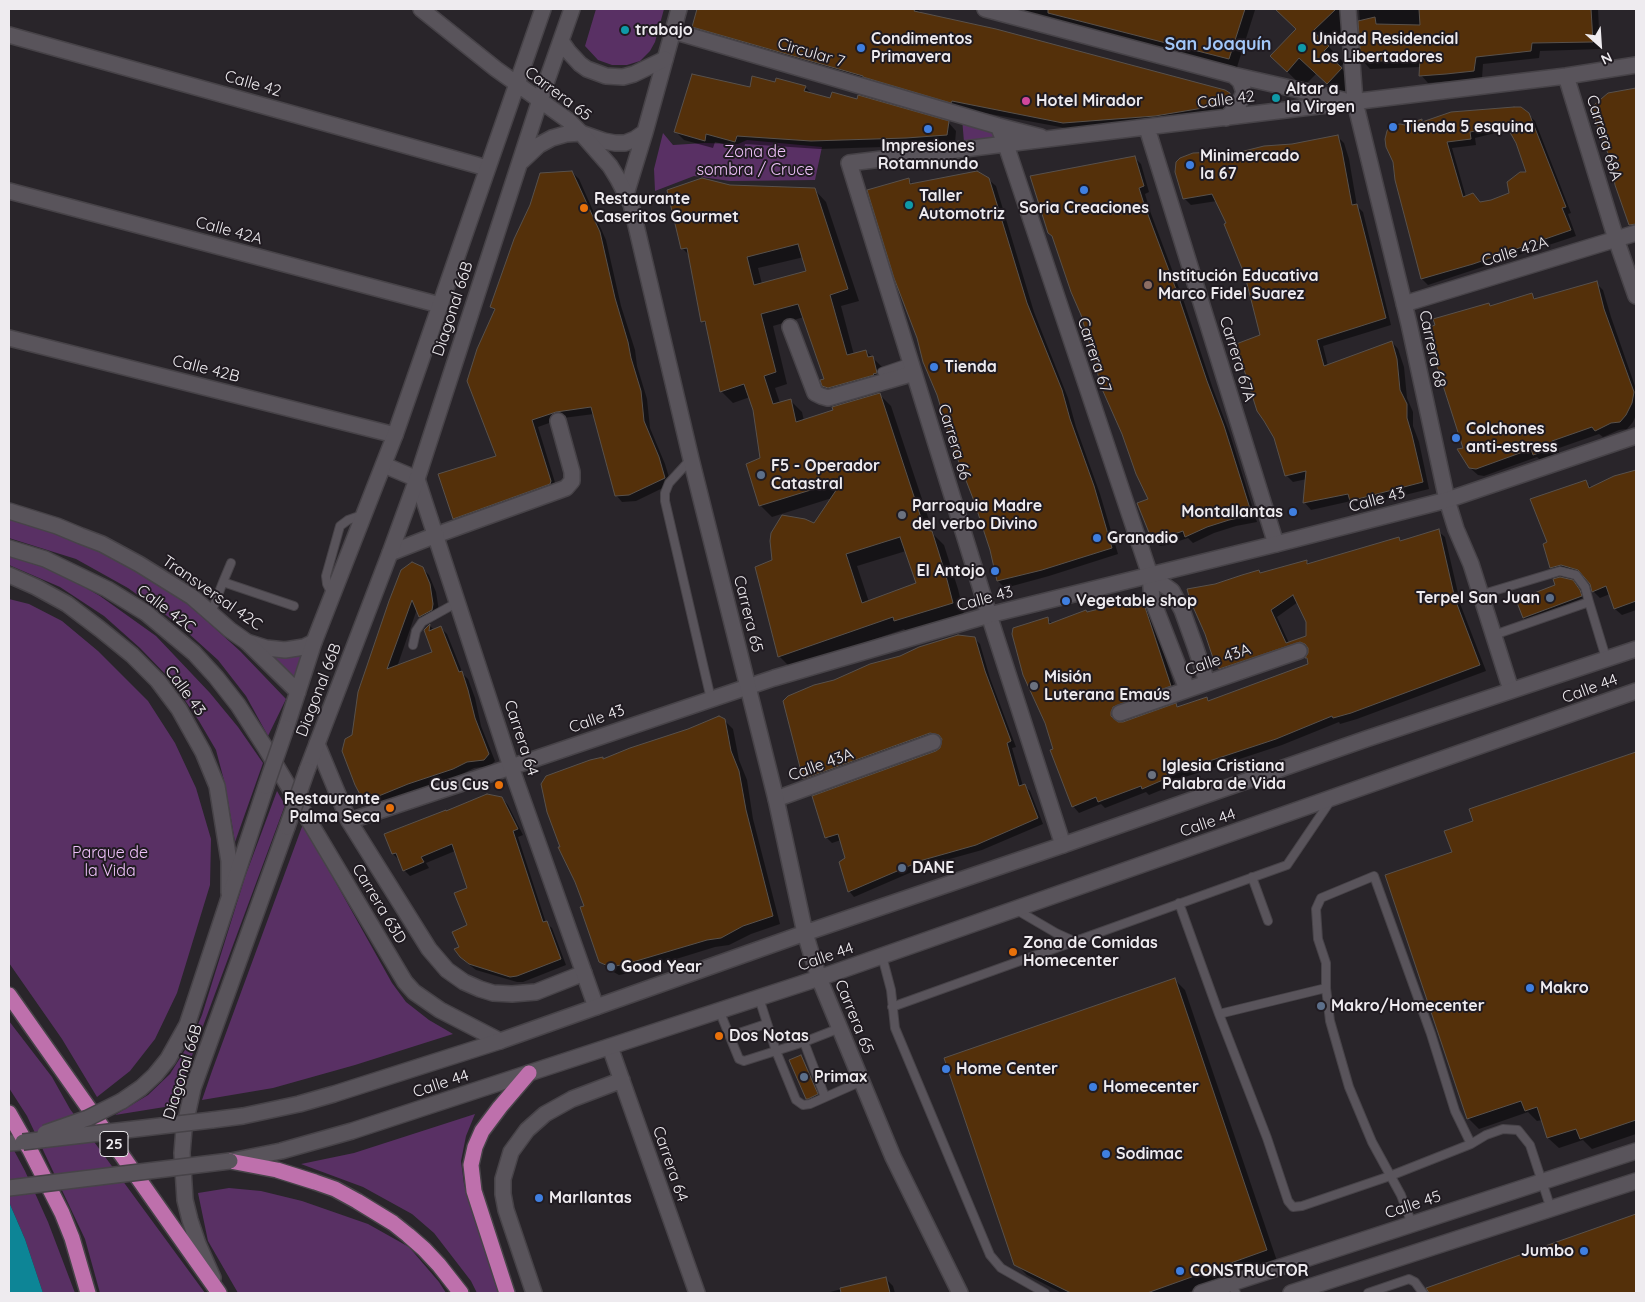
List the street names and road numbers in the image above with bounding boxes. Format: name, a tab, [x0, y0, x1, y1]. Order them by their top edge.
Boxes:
street label: Circular 7	[775, 34, 847, 72]
street label: Carrera 65	[521, 63, 595, 125]
street label: Calle 42	[222, 67, 284, 101]
street label: Calle 42	[1196, 87, 1256, 113]
street label: Carrera 68A	[1582, 93, 1626, 183]
street label: Calle 42A	[193, 213, 265, 249]
street label: Calle 42A	[1479, 233, 1551, 271]
street label: Diagonal 66B	[429, 259, 477, 359]
street label: Carrera 68	[1414, 309, 1450, 389]
street label: Carrera 67A	[1215, 314, 1259, 404]
street label: Carrera 67	[1073, 315, 1115, 395]
street label: Calle 42B	[170, 351, 242, 387]
street label: Carrera 66	[933, 402, 975, 482]
street label: Calle 43	[1347, 483, 1407, 517]
street label: Transversal 42C	[158, 551, 266, 635]
street label: Carrera 65	[729, 574, 767, 654]
street label: Calle 42C	[133, 581, 199, 637]
street label: Calle 43	[955, 582, 1015, 616]
street label: Calle 43A	[1183, 640, 1253, 680]
street label: Diagonal 66B	[292, 641, 346, 739]
street label: Calle 43	[160, 662, 210, 720]
street label: Calle 44	[1560, 670, 1620, 708]
street label: Carrera 64	[500, 698, 542, 778]
street label: Calle 43	[567, 701, 627, 737]
street label: Calle 43A	[786, 744, 856, 786]
street label: Calle 44	[1178, 805, 1238, 841]
street label: Carrera 63D	[348, 861, 410, 947]
street label: Calle 44	[796, 939, 856, 975]
street label: Carrera 65	[830, 977, 878, 1057]
street label: Diagonal 66B	[159, 1022, 207, 1122]
street label: Calle 44	[411, 1066, 471, 1102]
street label: Carrera 64	[648, 1124, 692, 1204]
road number: 25	[100, 1132, 128, 1156]
street label: Calle 45	[1382, 1187, 1444, 1223]

